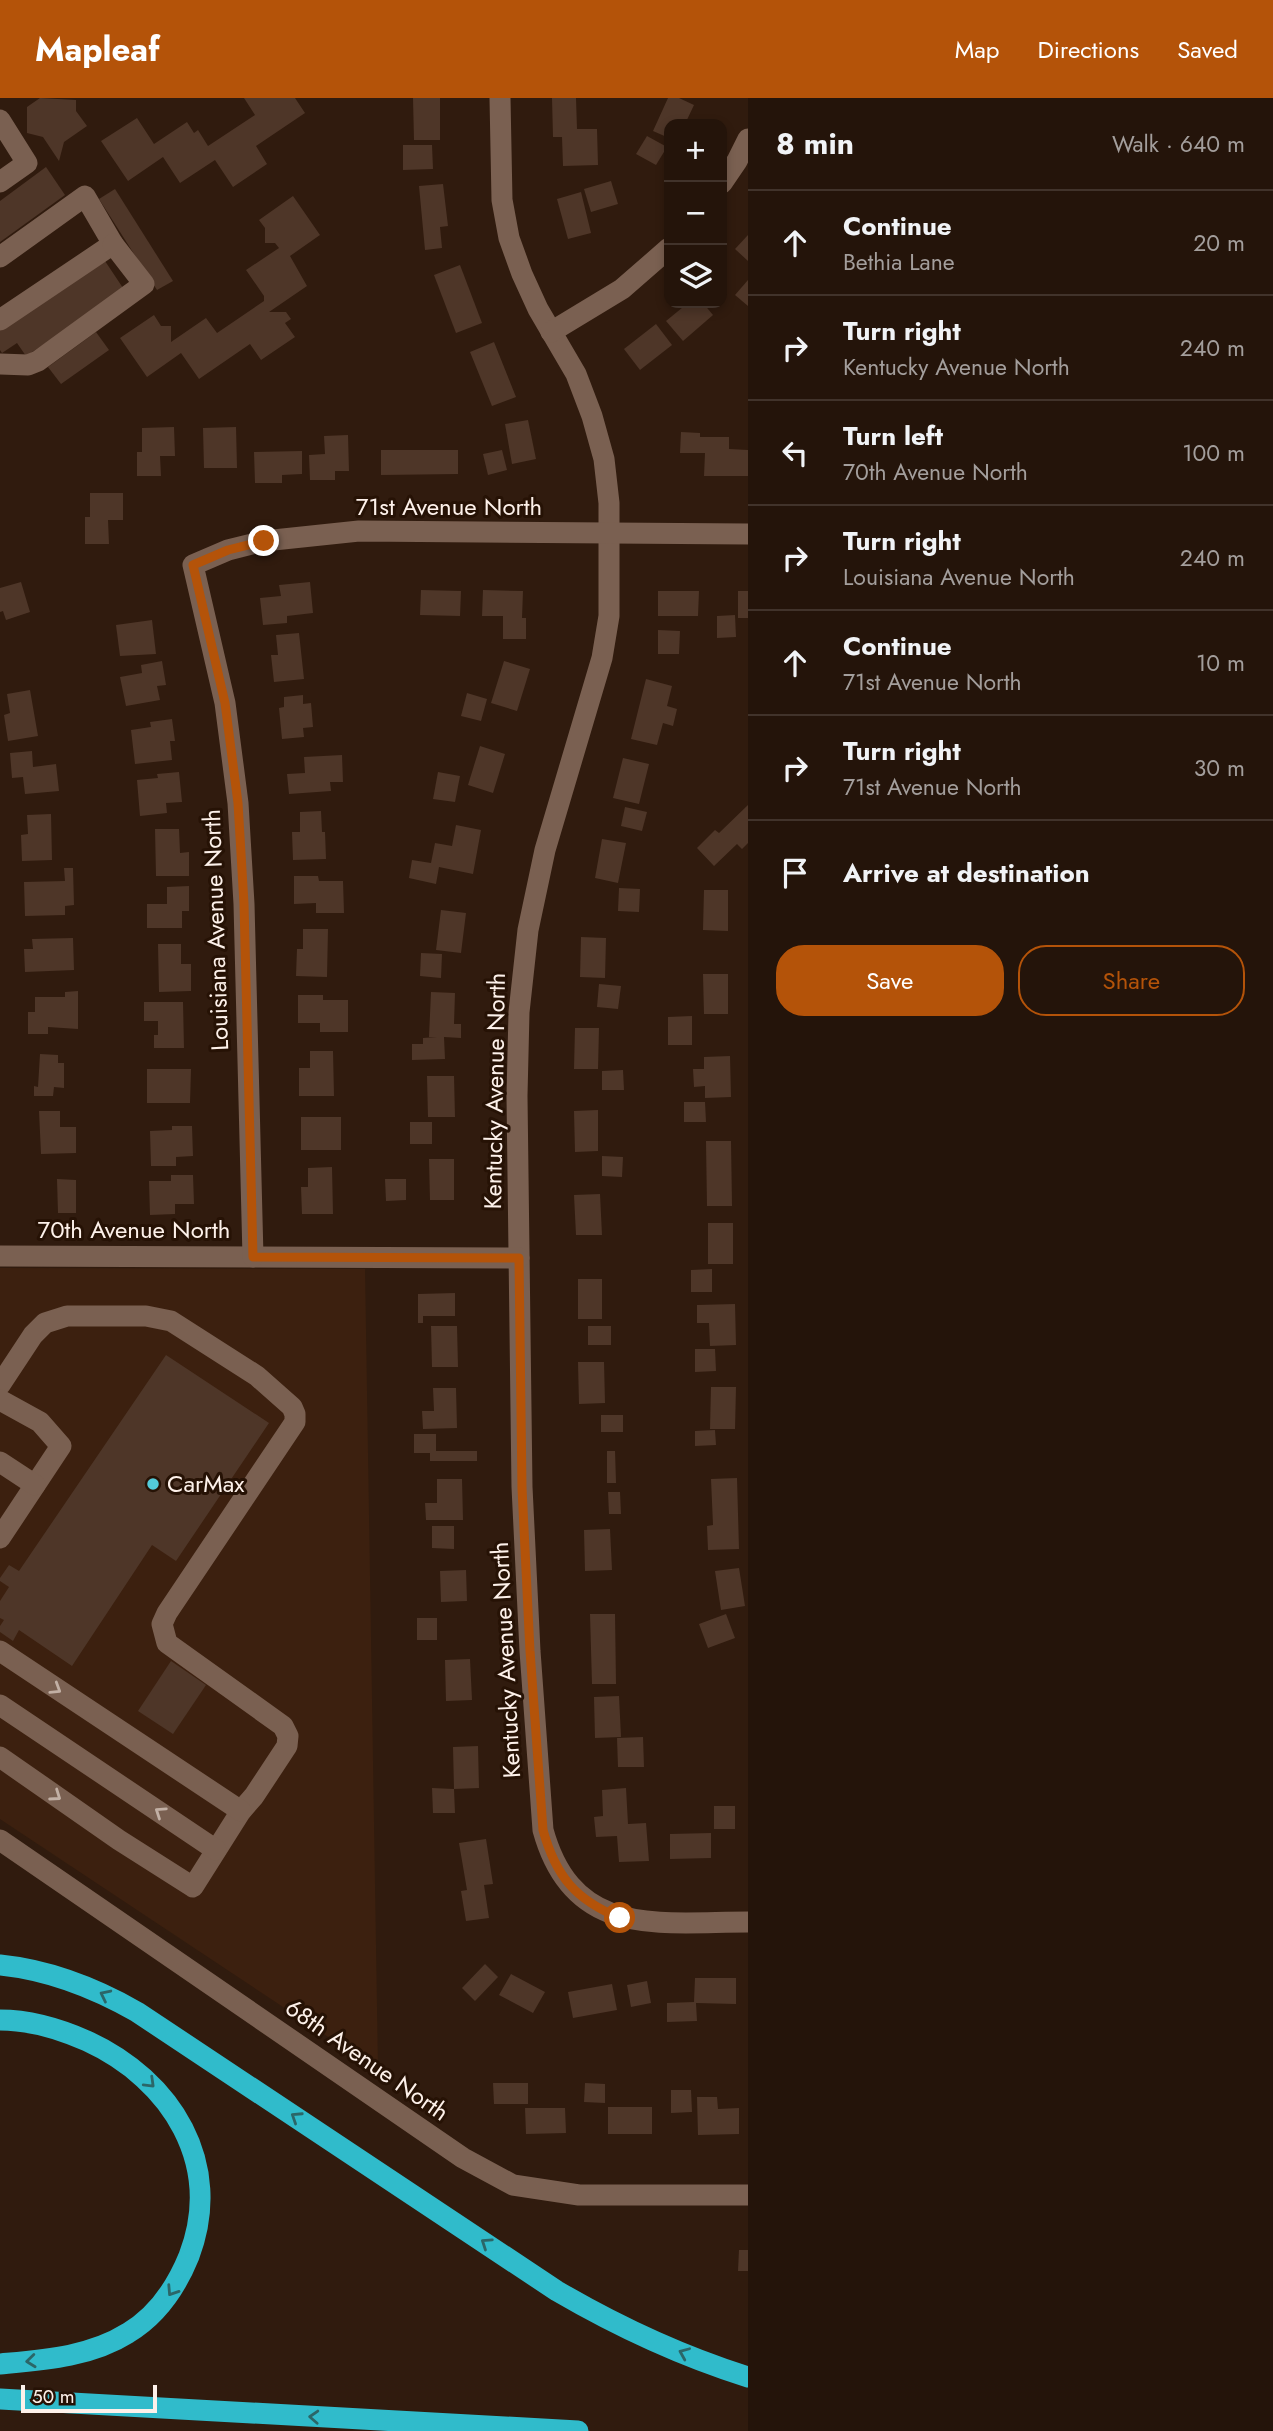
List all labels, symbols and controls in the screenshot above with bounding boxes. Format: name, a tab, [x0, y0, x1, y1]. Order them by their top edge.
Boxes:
text: Mapleaf	[35, 26, 160, 73]
text: Map	[955, 32, 1000, 67]
text: Directions	[1038, 32, 1139, 67]
text: Saved	[1177, 32, 1238, 67]
map controls	[664, 119, 727, 308]
button: +	[664, 119, 727, 182]
text: 8 min	[776, 122, 854, 165]
text: Walk · 640 m	[1112, 127, 1245, 161]
button: −	[664, 182, 727, 245]
text: Continue	[843, 207, 952, 245]
icon: ahead	[776, 224, 814, 262]
text: 20 m	[1193, 226, 1245, 260]
button: layers	[664, 245, 727, 308]
text: Bethia Lane	[843, 245, 955, 279]
text: Turn right	[843, 312, 961, 350]
icon: right	[776, 329, 814, 367]
text: 240 m	[1180, 331, 1245, 365]
text: Kentucky Avenue North	[843, 350, 1070, 384]
text: Turn left	[843, 417, 943, 455]
icon: left	[776, 434, 814, 472]
text: 100 m	[1182, 436, 1245, 470]
text: 70th Avenue North	[843, 455, 1028, 489]
street label: 71st Avenue North	[356, 489, 542, 524]
text: Turn right	[843, 522, 961, 560]
route end	[248, 525, 279, 556]
icon: right	[776, 539, 814, 577]
text: 240 m	[1180, 541, 1245, 575]
text: Louisiana Avenue North	[843, 560, 1075, 594]
text: Continue	[843, 627, 952, 665]
icon: ahead	[776, 644, 814, 682]
text: 10 m	[1196, 646, 1245, 680]
text: 71st Avenue North	[843, 665, 1022, 699]
text: Turn right	[843, 732, 961, 770]
icon: right	[776, 749, 814, 787]
text: 30 m	[1194, 751, 1245, 785]
text: 71st Avenue North	[843, 770, 1022, 804]
street label: Louisiana Avenue North	[194, 809, 237, 1051]
icon: arrive	[776, 854, 814, 892]
text: Arrive at destination	[843, 854, 1090, 892]
button: Save	[776, 945, 1004, 1016]
button: Share	[1018, 945, 1245, 1016]
street label: Kentucky Avenue North	[475, 972, 514, 1210]
street label: 70th Avenue North	[38, 1212, 230, 1247]
place label: CarMax	[167, 1466, 245, 1501]
marker: CarMax	[145, 1476, 161, 1492]
street label: Kentucky Avenue North	[482, 1541, 529, 1779]
one-way arrow	[48, 1681, 61, 1694]
one-way arrow	[48, 1788, 61, 1800]
one-way arrow	[155, 1808, 168, 1820]
route start	[604, 1902, 635, 1933]
one-way arrow	[100, 1989, 112, 2003]
street label: 68th Avenue North	[278, 1990, 456, 2129]
one-way arrow	[142, 2075, 155, 2088]
one-way arrow	[291, 2113, 304, 2125]
one-way arrow	[481, 2238, 494, 2251]
one-way arrow	[167, 2283, 180, 2296]
one-way arrow	[679, 2347, 691, 2361]
one-way arrow	[25, 2353, 37, 2368]
scale bar	[21, 2382, 158, 2414]
text: 50 m	[32, 2383, 75, 2410]
one-way arrow	[308, 2410, 319, 2425]

